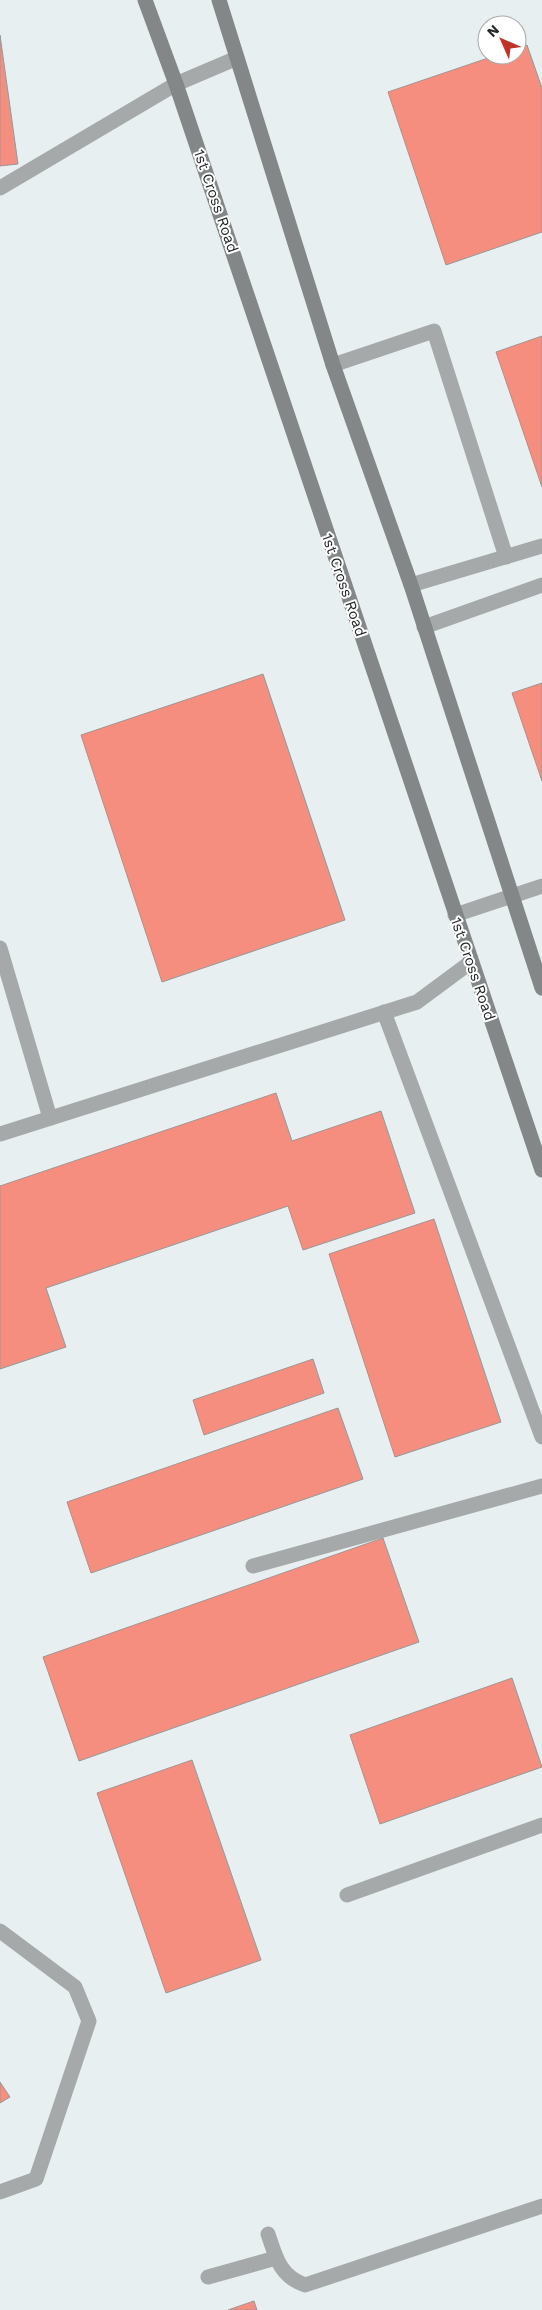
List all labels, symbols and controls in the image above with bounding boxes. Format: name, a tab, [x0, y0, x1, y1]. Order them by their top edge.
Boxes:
north arrow	[477, 15, 527, 65]
text: N	[483, 21, 502, 40]
street label: 1st Cross Road	[190, 147, 242, 255]
street label: 1st Cross Road	[318, 531, 370, 639]
street label: 1st Cross Road	[447, 915, 499, 1023]

